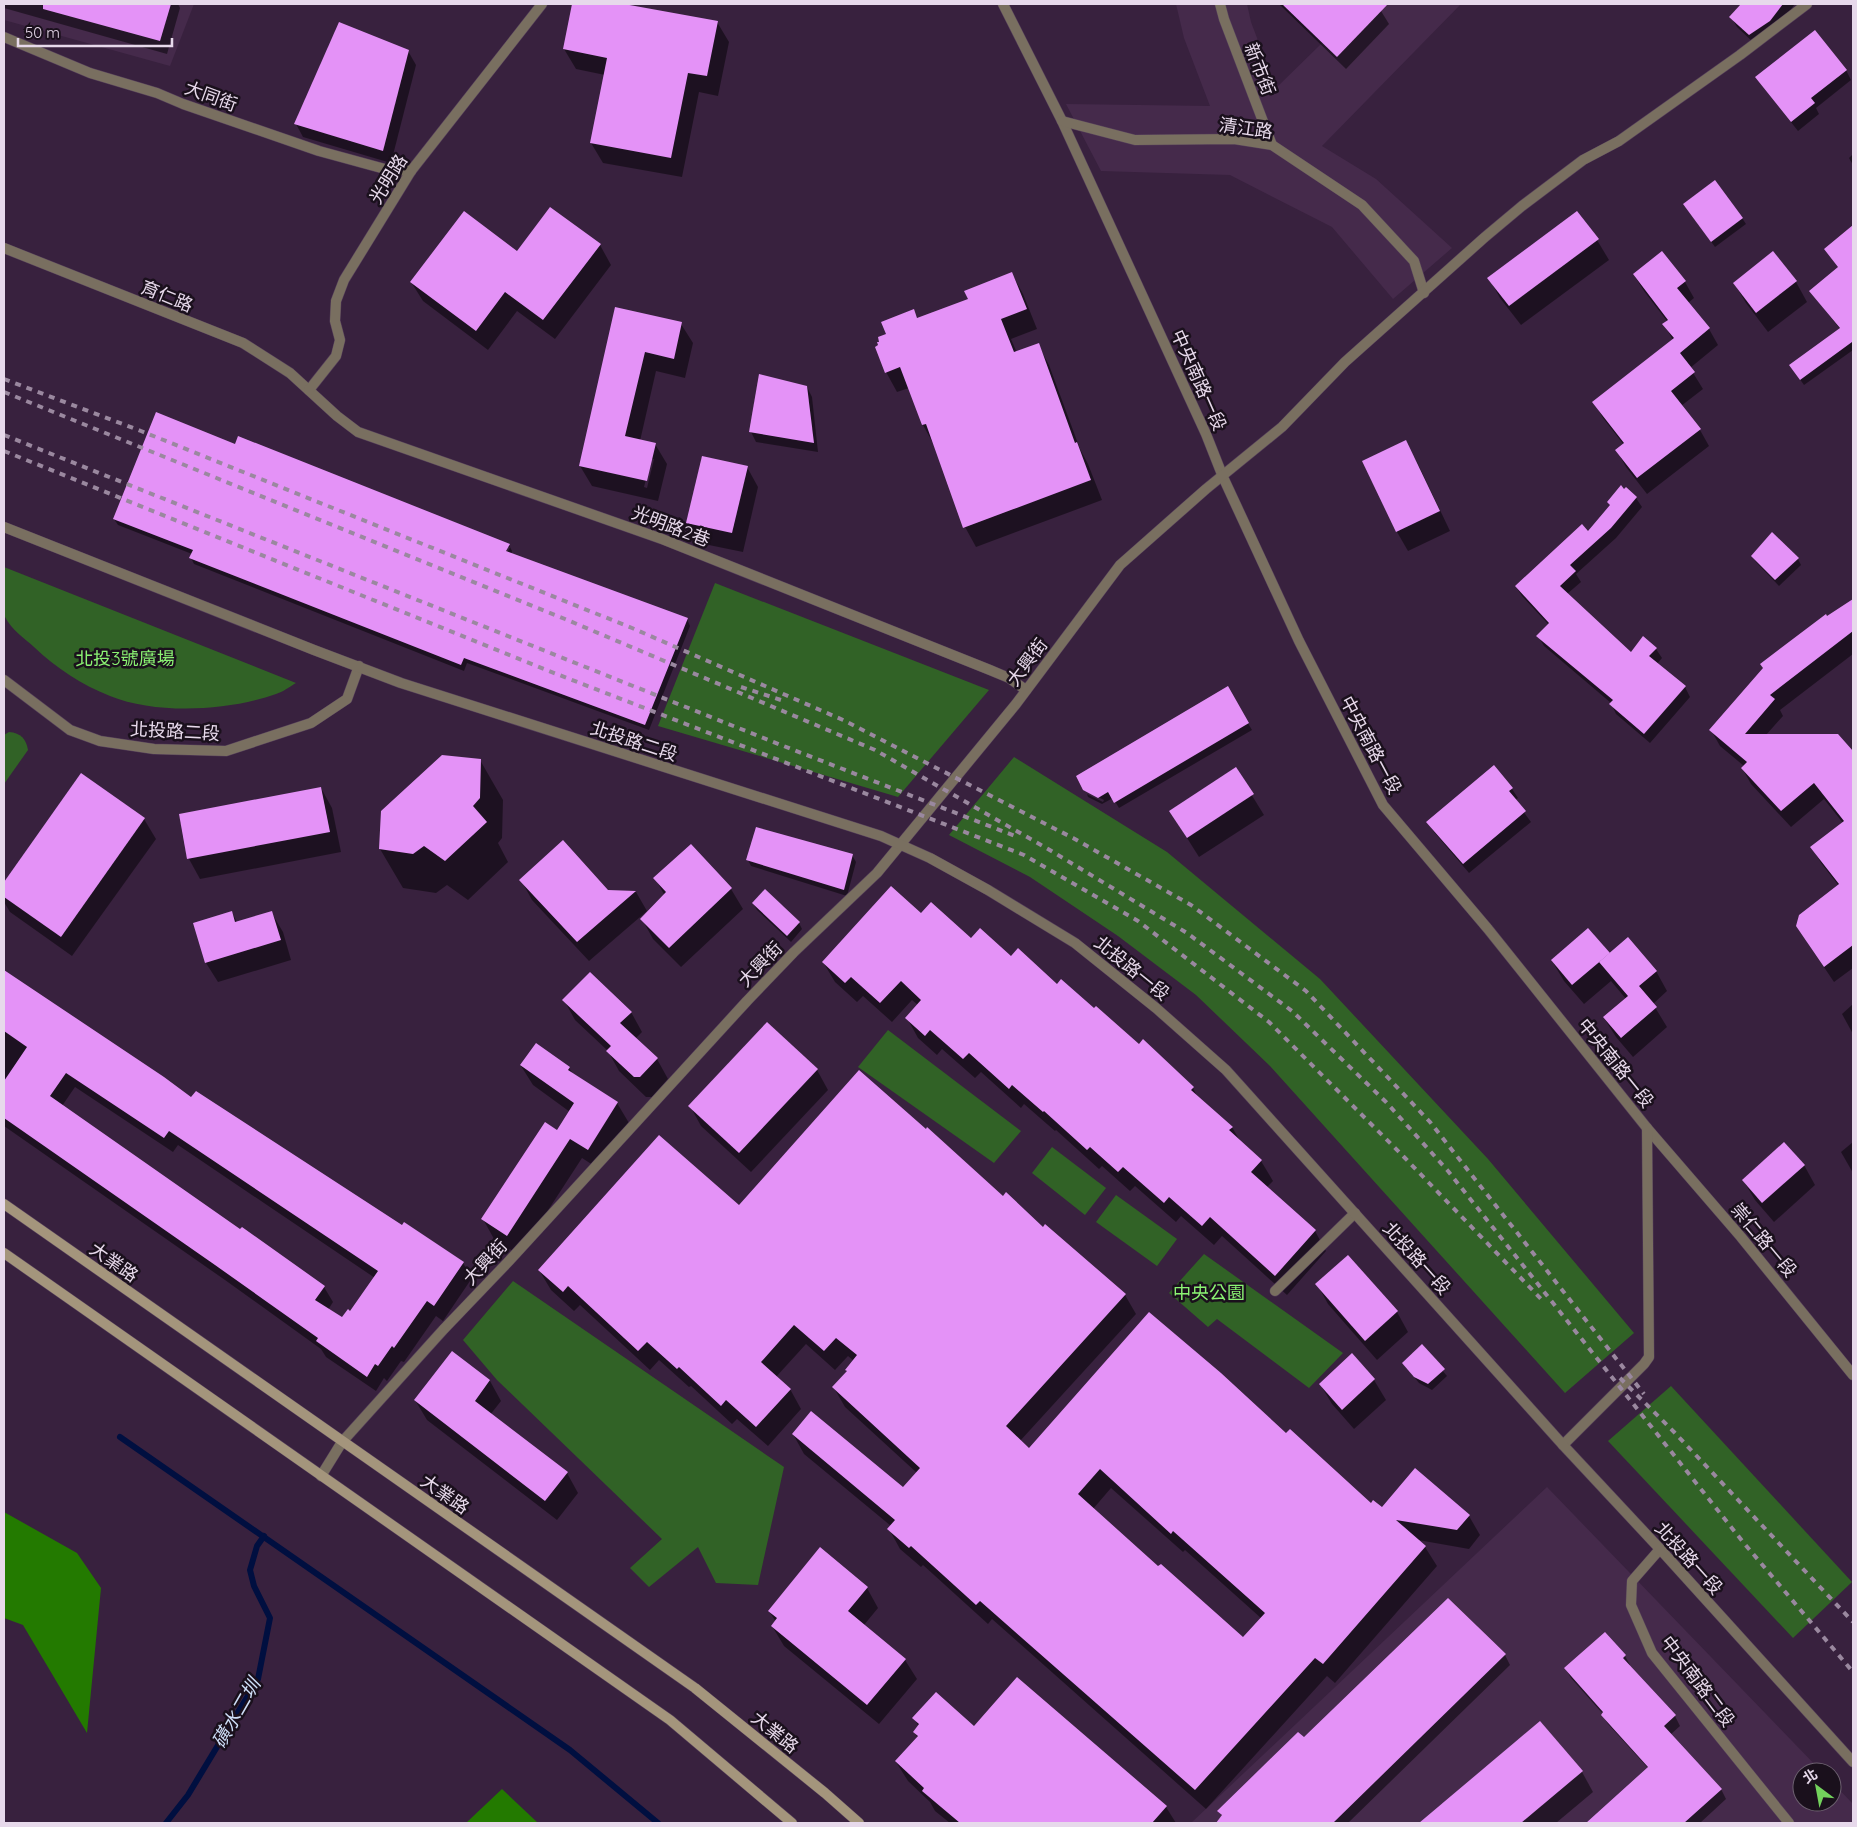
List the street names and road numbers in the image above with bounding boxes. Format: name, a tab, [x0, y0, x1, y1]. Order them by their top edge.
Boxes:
street label: 新市街	[1240, 40, 1280, 98]
street label: 大同街	[182, 76, 240, 116]
street label: 清江路	[1218, 113, 1274, 143]
street label: 光明路	[364, 150, 412, 208]
street label: 育仁路	[138, 275, 196, 317]
street label: 中央南路一段	[1167, 326, 1231, 434]
street label: 光明路2巷	[629, 501, 713, 551]
street label: 大興街	[1002, 634, 1052, 690]
street label: 中央南路一段	[1335, 692, 1407, 798]
street label: 北投路二段	[588, 716, 680, 766]
street label: 北投路二段	[129, 717, 221, 745]
street label: 北投路一段	[1090, 931, 1174, 1005]
street label: 大興街	[733, 937, 787, 991]
street label: 中央南路一段	[1573, 1014, 1659, 1112]
street label: 崇仁路一段	[1726, 1198, 1802, 1282]
street label: 北投路一段	[1378, 1217, 1456, 1299]
street label: 大興街	[458, 1234, 512, 1290]
street label: 大業路	[85, 1237, 143, 1287]
street label: 大業路	[416, 1469, 474, 1519]
street label: 北投路一段	[1650, 1517, 1728, 1599]
street label: 中央南路二段	[1656, 1631, 1740, 1731]
street label: 大業路	[747, 1706, 803, 1758]

